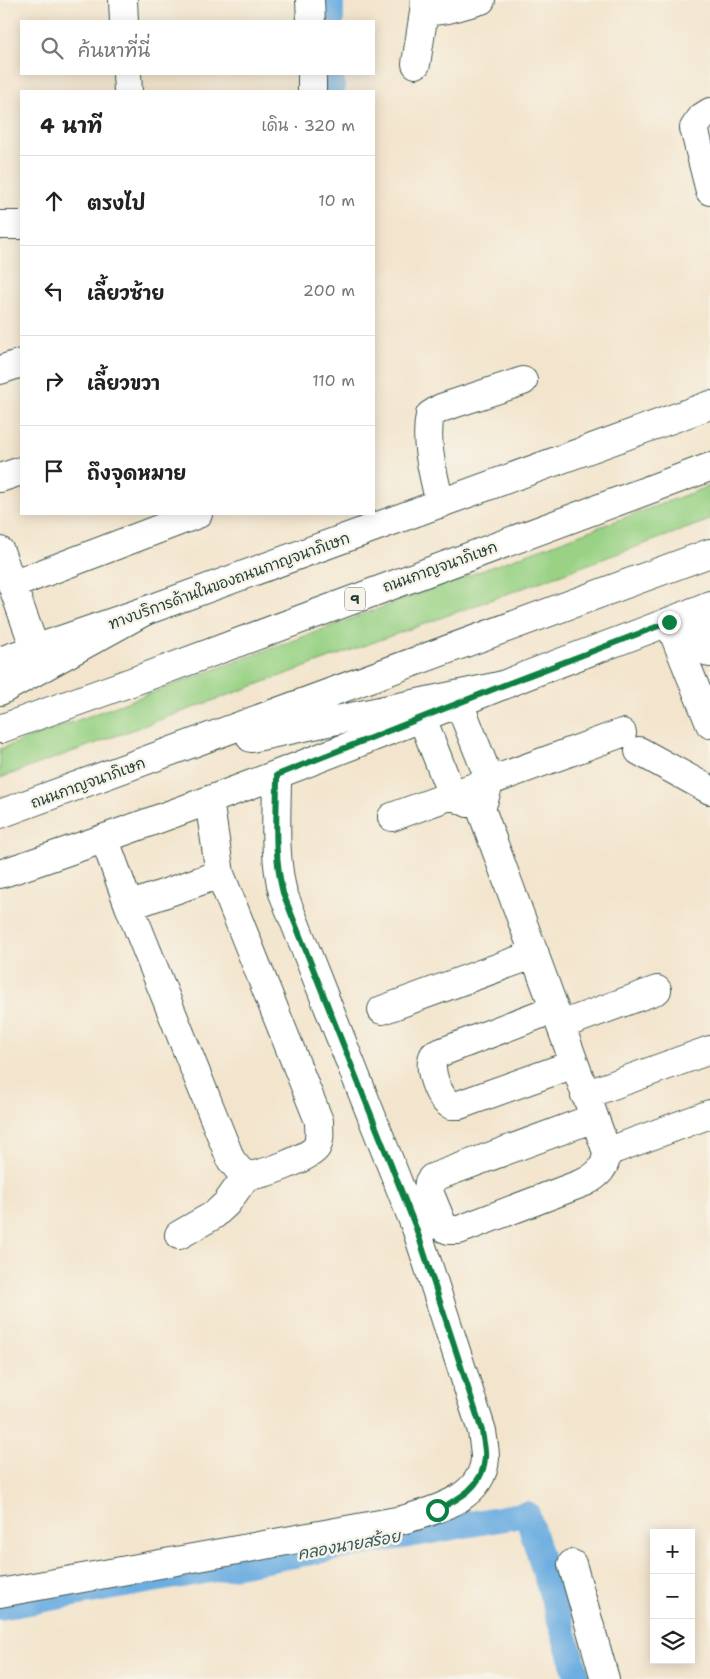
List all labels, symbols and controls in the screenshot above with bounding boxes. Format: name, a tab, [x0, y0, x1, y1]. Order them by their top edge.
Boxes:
search box	[20, 20, 375, 75]
icon: search	[38, 34, 66, 62]
text: ค้นหาที่นี่	[78, 38, 150, 63]
text: 4 นาที	[40, 112, 102, 140]
text: เดิน · 320 m	[262, 115, 355, 136]
icon: ahead	[40, 187, 68, 215]
text: 10 m	[318, 190, 355, 211]
text: ตรงไป	[87, 191, 145, 216]
icon: left	[40, 277, 68, 305]
text: 200 m	[303, 280, 355, 301]
text: เลี้ยวซ้าย	[87, 281, 164, 306]
icon: right	[40, 367, 68, 395]
text: 110 m	[312, 370, 355, 391]
text: เลี้ยวขวา	[87, 371, 160, 396]
icon: arrive	[40, 457, 68, 485]
text: ถึงจุดหมาย	[87, 461, 186, 486]
street label: ทางบริการด้านในของถนนกาญจนาภิเษก	[105, 528, 353, 634]
street label: ถนนกาญจนาภิเษก	[380, 537, 500, 597]
road number: 9	[345, 588, 365, 610]
route end	[658, 611, 681, 634]
street label: ถนนกาญจนาภิเษก	[28, 753, 148, 813]
route start	[426, 1499, 449, 1522]
water label: คลองนายสร้อย	[296, 1525, 403, 1564]
map controls	[650, 1529, 695, 1664]
button: +	[650, 1529, 695, 1574]
button: −	[650, 1574, 695, 1619]
button: layers	[650, 1619, 695, 1664]

